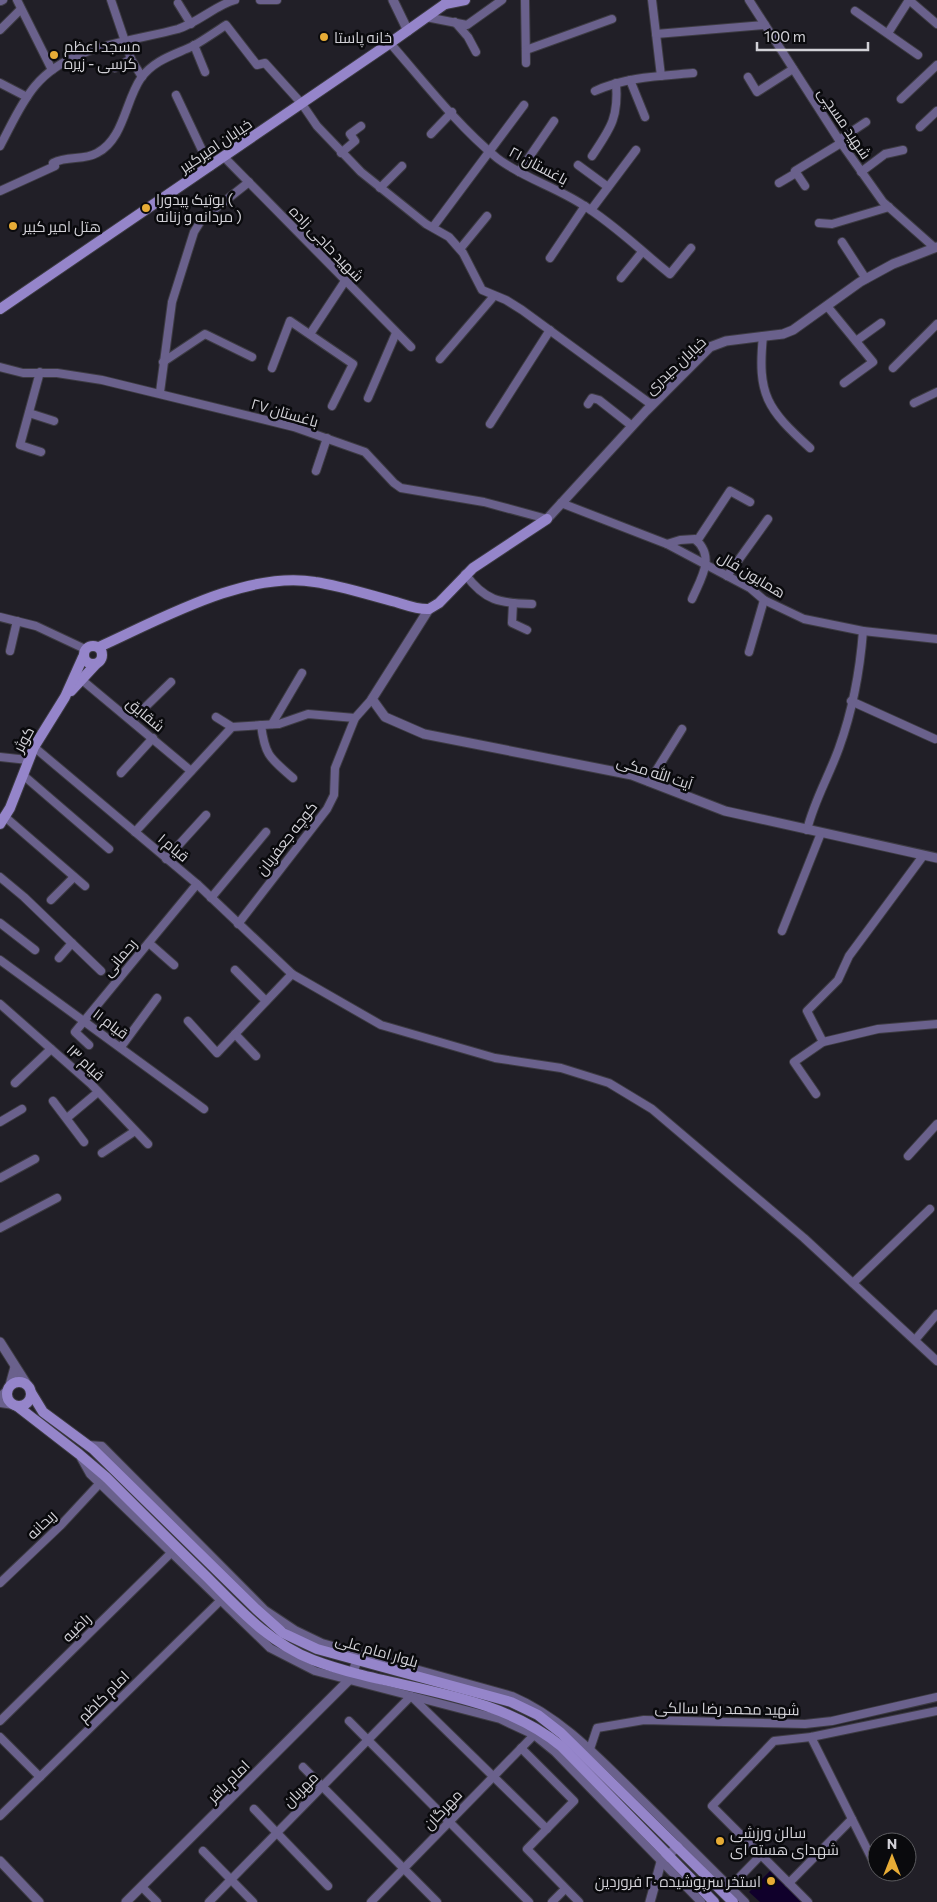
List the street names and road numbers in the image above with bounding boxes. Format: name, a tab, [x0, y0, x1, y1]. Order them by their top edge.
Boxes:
street label: شهید مسچی	[813, 84, 876, 163]
street label: خیابان امیرکبیر	[174, 114, 256, 178]
street label: باغستان ۲۱	[505, 142, 572, 190]
street label: شهید حاجی زاده	[285, 201, 368, 286]
street label: خیابان حیدری	[641, 332, 711, 399]
street label: باغستان ۲۷	[249, 394, 321, 432]
street label: همایون فال	[714, 547, 789, 603]
street label: شقایق	[122, 693, 169, 737]
street label: کوثر	[8, 723, 38, 756]
street label: آیت الله مکی	[614, 751, 695, 795]
street label: کوچه جعفریان	[252, 798, 322, 880]
street label: قیام ۱	[154, 829, 193, 867]
street label: رحمانی	[98, 934, 142, 981]
street label: قیام ۱۱	[89, 1004, 132, 1044]
street label: قیام ۱۳	[62, 1040, 109, 1085]
street label: ریحانه	[22, 1506, 60, 1543]
street label: راضیه	[58, 1609, 95, 1646]
street label: بلوار امام علی	[333, 1630, 420, 1672]
street label: امام کاظم	[74, 1667, 134, 1727]
street label: شهید محمد رضا سالکی	[654, 1698, 800, 1720]
street label: امام باقر	[202, 1756, 254, 1808]
street label: مهربان	[279, 1768, 323, 1812]
street label: مهرگان	[419, 1785, 467, 1834]

